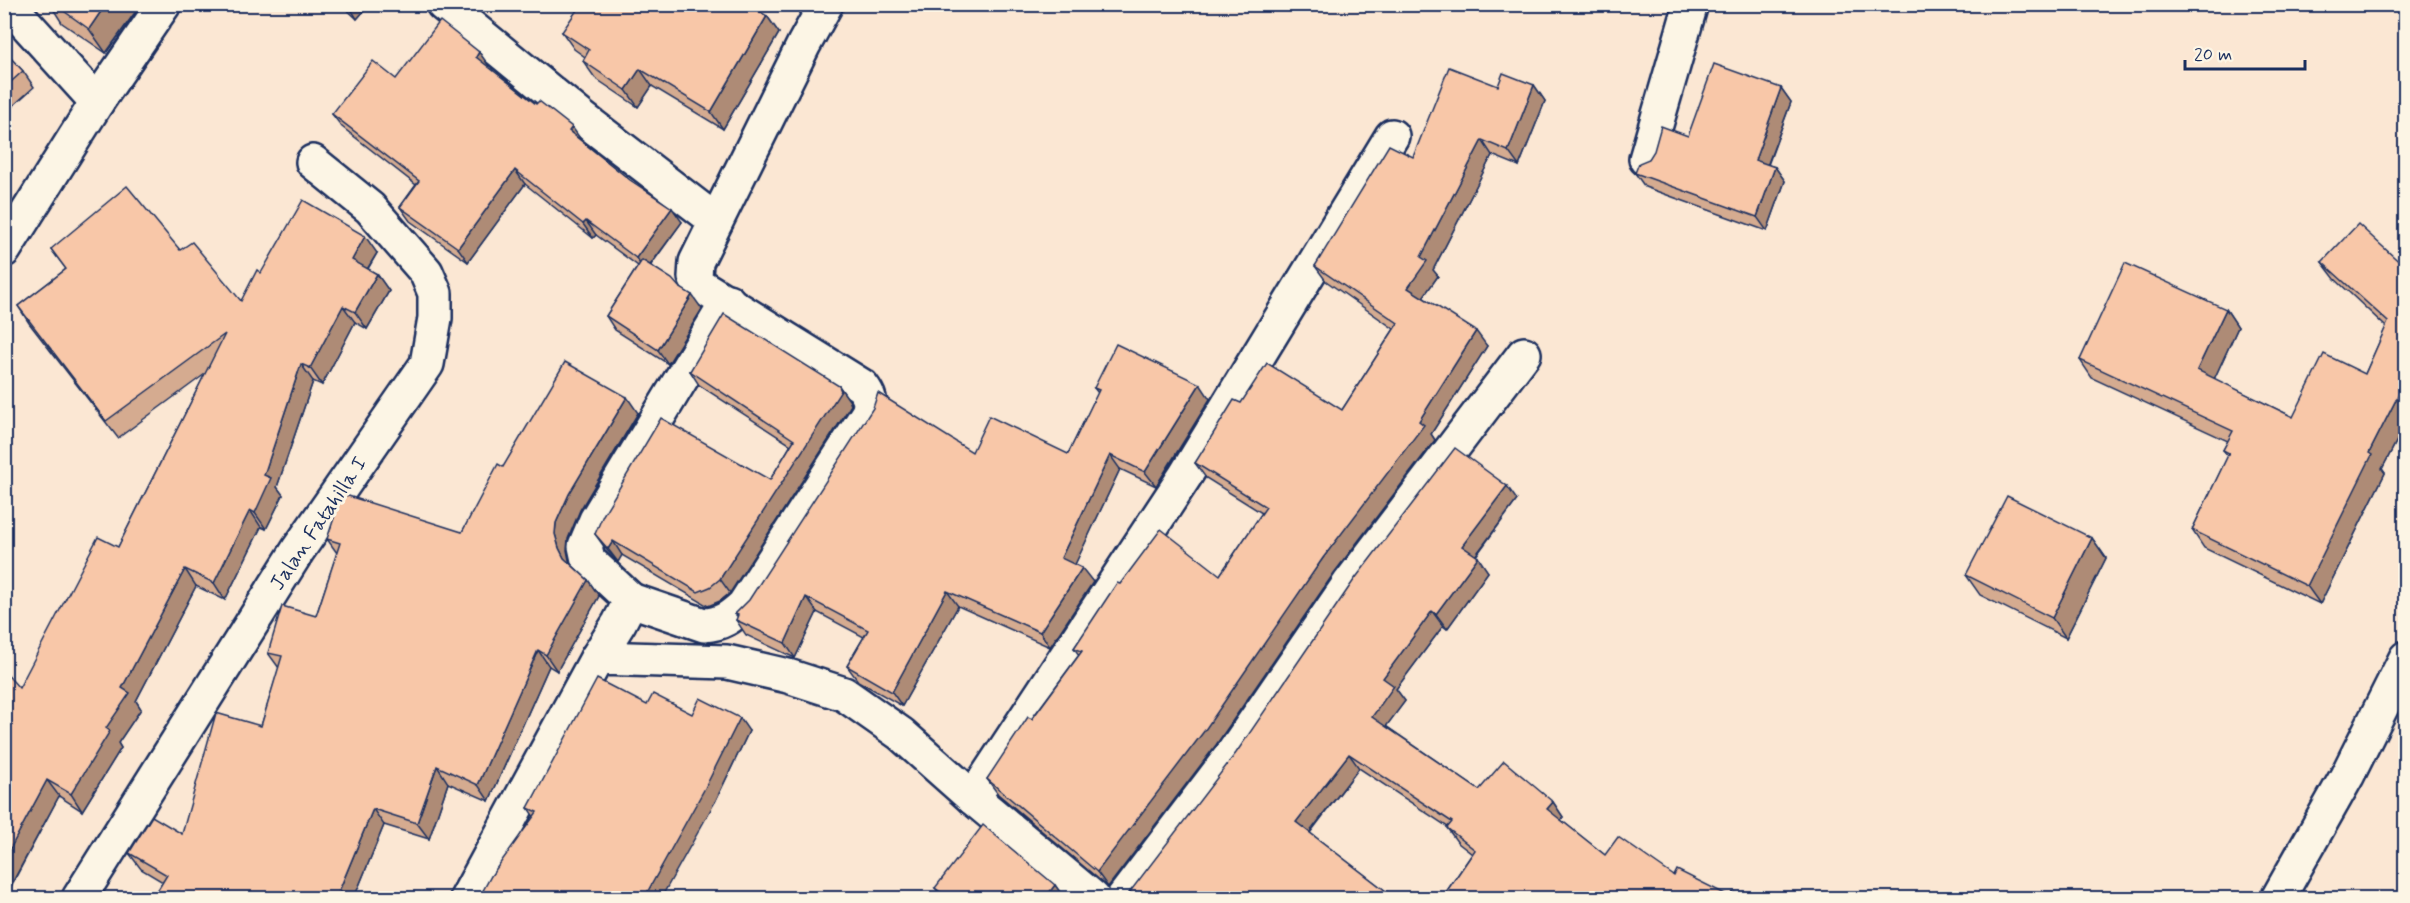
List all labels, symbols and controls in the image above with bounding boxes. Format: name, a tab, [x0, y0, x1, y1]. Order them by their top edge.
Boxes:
scale bar	[2185, 33, 2305, 71]
text: 20 m	[2194, 43, 2232, 67]
street label: Jalan Fatahilla I	[264, 451, 374, 596]

